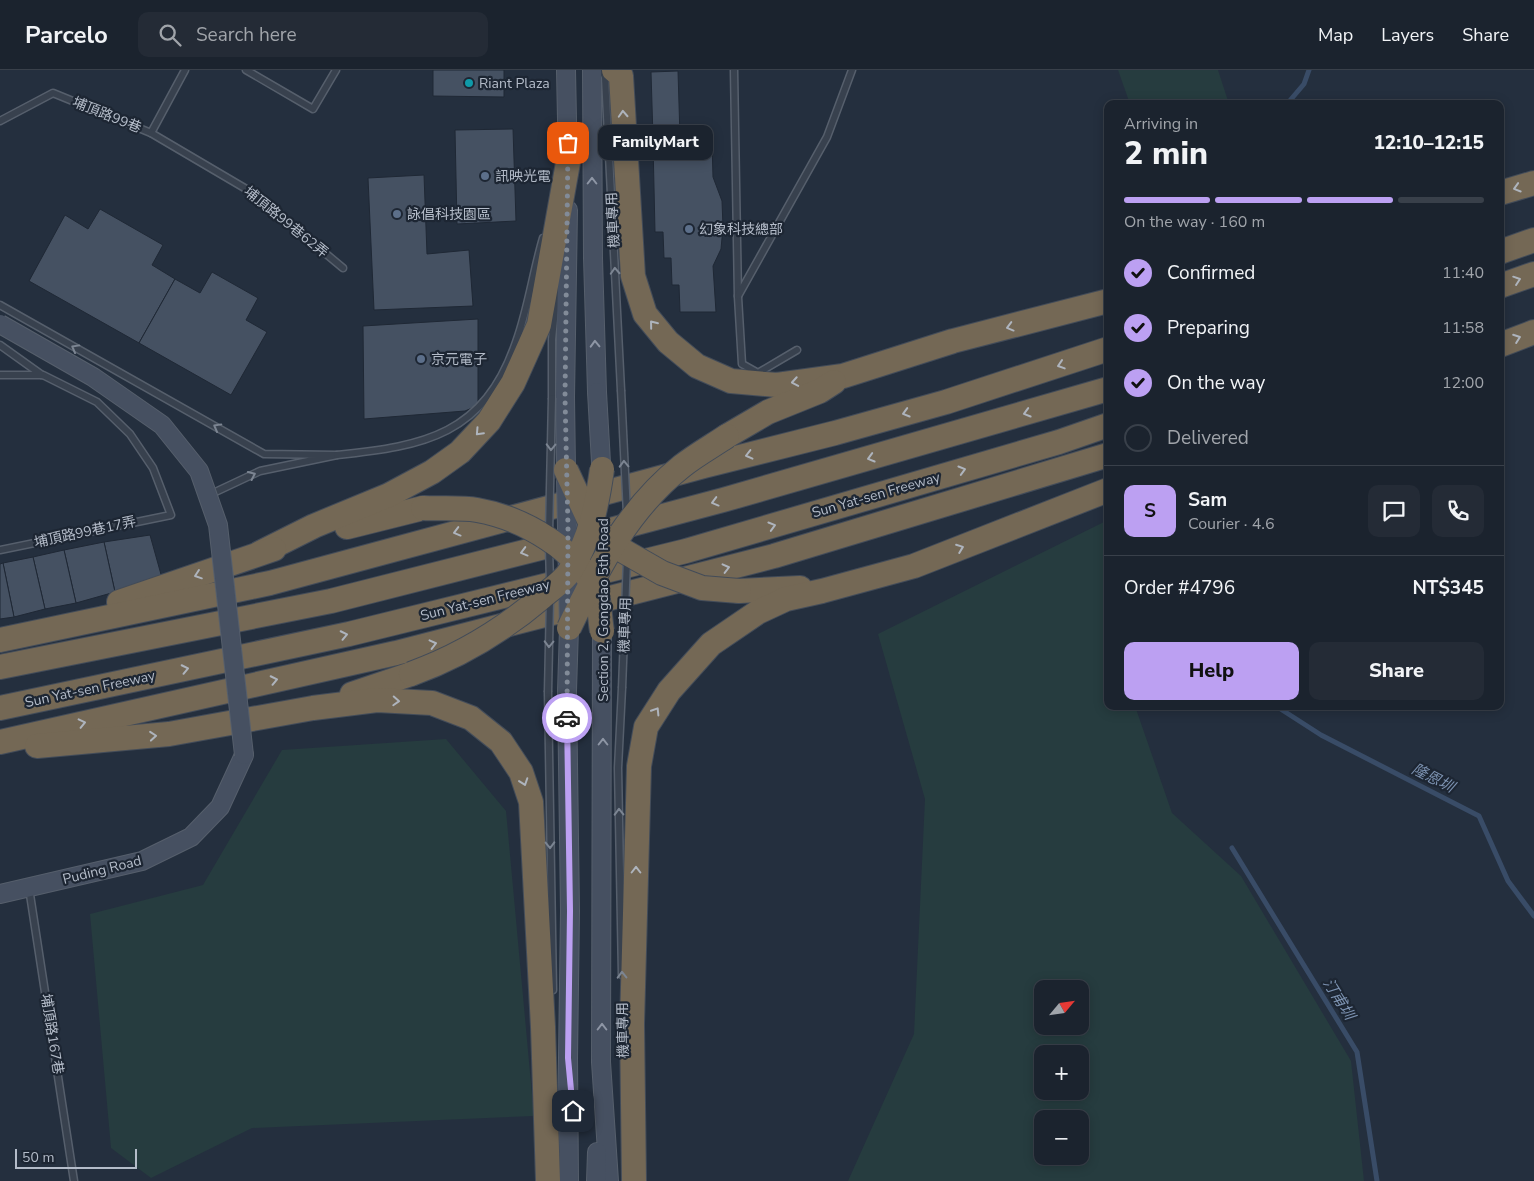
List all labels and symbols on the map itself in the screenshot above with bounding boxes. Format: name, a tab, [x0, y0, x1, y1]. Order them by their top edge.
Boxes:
place label: Riant Plaza	[479, 74, 550, 93]
marker: Riant Plaza	[463, 77, 475, 89]
street label: 埔頂路99巷	[70, 93, 144, 137]
one-way arrow	[618, 110, 629, 118]
pin	[547, 122, 589, 164]
callout: FamilyMart	[598, 126, 713, 160]
place label: 訊映光電	[495, 167, 551, 186]
marker: 訊映光電	[479, 170, 491, 182]
one-way arrow	[587, 177, 597, 184]
street label: 埔頂路99巷62弄	[240, 182, 332, 262]
one-way arrow	[1513, 183, 1522, 193]
street label: 機車專用	[602, 192, 624, 248]
place label: 詠倡科技園區	[407, 205, 491, 224]
marker: 詠倡科技園區	[391, 208, 403, 220]
place label: 幻象科技總部	[699, 220, 783, 239]
marker: 幻象科技總部	[683, 223, 695, 235]
one-way arrow	[610, 267, 621, 275]
one-way arrow	[1512, 276, 1521, 286]
one-way arrow	[651, 321, 659, 330]
one-way arrow	[1006, 321, 1014, 331]
one-way arrow	[1512, 334, 1521, 344]
one-way arrow	[590, 339, 601, 347]
one-way arrow	[72, 344, 81, 354]
place label: 京元電子	[431, 350, 487, 369]
marker: 京元電子	[415, 353, 427, 365]
one-way arrow	[1058, 359, 1066, 369]
one-way arrow	[791, 377, 799, 387]
one-way arrow	[903, 408, 911, 418]
one-way arrow	[1024, 408, 1032, 418]
one-way arrow	[213, 424, 222, 434]
one-way arrow	[476, 426, 485, 435]
one-way arrow	[546, 443, 556, 451]
one-way arrow	[745, 449, 754, 460]
one-way arrow	[868, 452, 876, 462]
one-way arrow	[619, 460, 629, 468]
one-way arrow	[957, 466, 965, 476]
street label: Sun Yat-sen Freeway	[810, 467, 943, 522]
one-way arrow	[247, 471, 256, 481]
one-way arrow	[710, 496, 719, 507]
street label: 埔頂路99巷17弄	[32, 512, 138, 552]
street label: Section 2, Gongdao 5th Road	[594, 518, 613, 702]
one-way arrow	[768, 521, 776, 531]
one-way arrow	[453, 526, 461, 536]
one-way arrow	[955, 544, 964, 554]
one-way arrow	[520, 547, 528, 557]
one-way arrow	[721, 564, 729, 574]
one-way arrow	[194, 569, 202, 579]
street label: Sun Yat-sen Freeway	[418, 575, 552, 625]
street label: 機車專用	[615, 597, 635, 653]
one-way arrow	[339, 630, 348, 641]
one-way arrow	[428, 639, 437, 650]
one-way arrow	[544, 640, 554, 648]
one-way arrow	[180, 664, 189, 675]
street label: Sun Yat-sen Freeway	[23, 666, 158, 712]
one-way arrow	[270, 675, 279, 686]
courier	[542, 693, 592, 743]
one-way arrow	[393, 696, 401, 707]
one-way arrow	[650, 707, 659, 717]
one-way arrow	[77, 718, 86, 729]
one-way arrow	[149, 730, 157, 741]
one-way arrow	[598, 738, 608, 746]
water label: 隆恩圳	[1408, 759, 1459, 798]
one-way arrow	[518, 777, 528, 786]
one-way arrow	[614, 808, 624, 816]
one-way arrow	[545, 842, 556, 850]
street label: Puding Road	[61, 851, 143, 889]
one-way arrow	[631, 866, 641, 874]
one-way arrow	[617, 971, 627, 978]
water label: 汀甫圳	[1319, 975, 1360, 1025]
north arrow	[1034, 980, 1089, 1035]
street label: 埔頂路167巷	[36, 992, 68, 1076]
street label: 機車專用	[613, 1002, 633, 1058]
one-way arrow	[597, 1023, 607, 1031]
pin	[552, 1090, 594, 1132]
scale bar	[15, 1146, 138, 1169]

